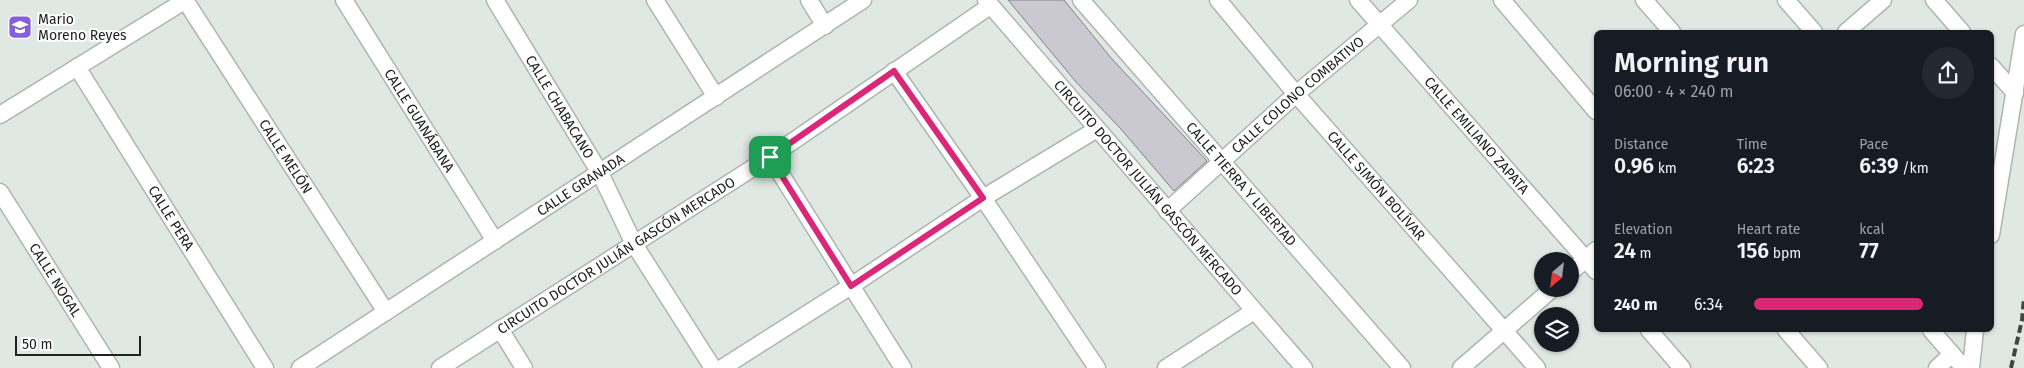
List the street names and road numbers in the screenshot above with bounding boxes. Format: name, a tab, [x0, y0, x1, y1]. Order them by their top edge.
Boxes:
street label: CALLE COLONO COMBATIVO	[1228, 33, 1367, 157]
street label: CALLE CHABACANO	[522, 52, 598, 162]
street label: CALLE GUANÁBANA	[381, 66, 458, 175]
street label: CALLE EMILIANO ZAPATA	[1421, 73, 1533, 197]
street label: CIRCUITO DOCTOR JULIÁN GASCÓN MERCADO	[1050, 76, 1246, 299]
street label: CALLE MELÓN	[256, 116, 316, 197]
street label: CALLE TIERRA Y LIBERTAD	[1183, 118, 1300, 249]
street label: CALLE SIMÓN BOLÍVAR	[1324, 127, 1429, 244]
street label: CALLE GRANADA	[534, 150, 627, 219]
street label: CIRCUITO DOCTOR JULIÁN GASCÓN MERCADO	[494, 173, 738, 338]
street label: CALLE PERA	[145, 182, 198, 254]
street label: CALLE NOGAL	[26, 240, 85, 320]

